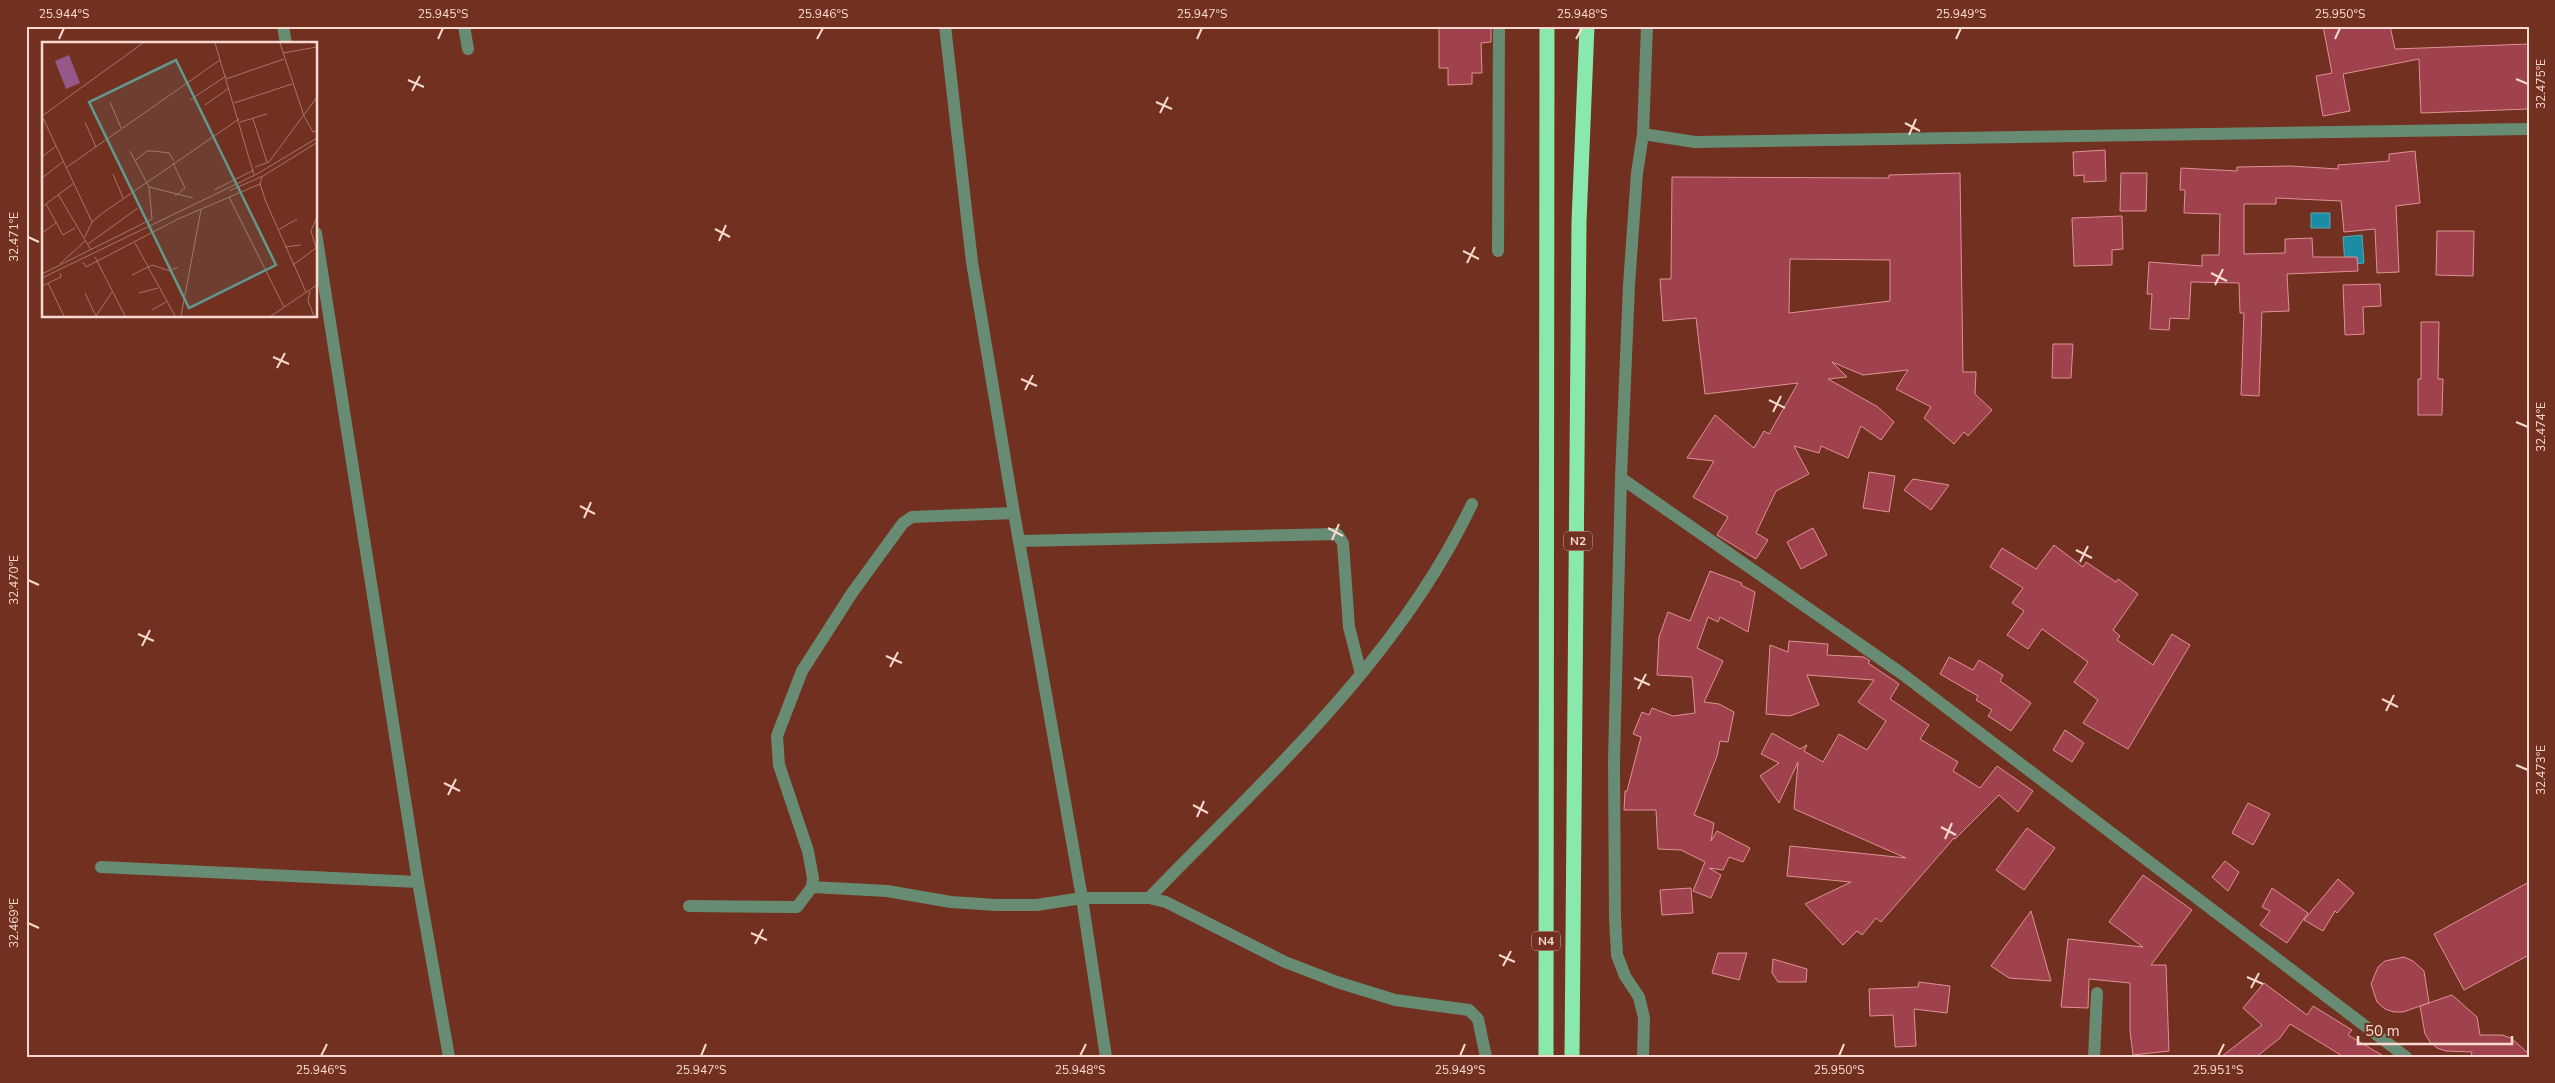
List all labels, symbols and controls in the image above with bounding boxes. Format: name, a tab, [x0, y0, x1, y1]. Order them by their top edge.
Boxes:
text: 25.944°S	[39, 6, 89, 22]
text: 25.945°S	[418, 6, 468, 22]
text: 25.946°S	[798, 6, 848, 22]
text: 25.947°S	[1177, 6, 1227, 22]
text: 25.948°S	[1557, 6, 1607, 22]
text: 25.949°S	[1936, 6, 1986, 22]
text: 25.950°S	[2315, 6, 2365, 22]
inset map	[42, 42, 318, 318]
text: 32.475°E	[2533, 59, 2549, 109]
text: 32.471°E	[6, 212, 22, 262]
text: 32.474°E	[2533, 402, 2549, 452]
road number: N2	[1564, 532, 1592, 550]
text: 32.470°E	[6, 555, 22, 605]
text: 32.473°E	[2533, 745, 2549, 795]
text: 32.469°E	[6, 898, 22, 948]
road number: N4	[1532, 931, 1560, 950]
scale bar	[2358, 1013, 2511, 1045]
text: 50 m	[2365, 1021, 2400, 1041]
text: 25.946°S	[296, 1062, 346, 1078]
text: 25.947°S	[676, 1062, 726, 1078]
text: 25.948°S	[1055, 1062, 1105, 1078]
text: 25.949°S	[1435, 1062, 1485, 1078]
text: 25.950°S	[1814, 1062, 1864, 1078]
text: 25.951°S	[2193, 1062, 2243, 1078]

